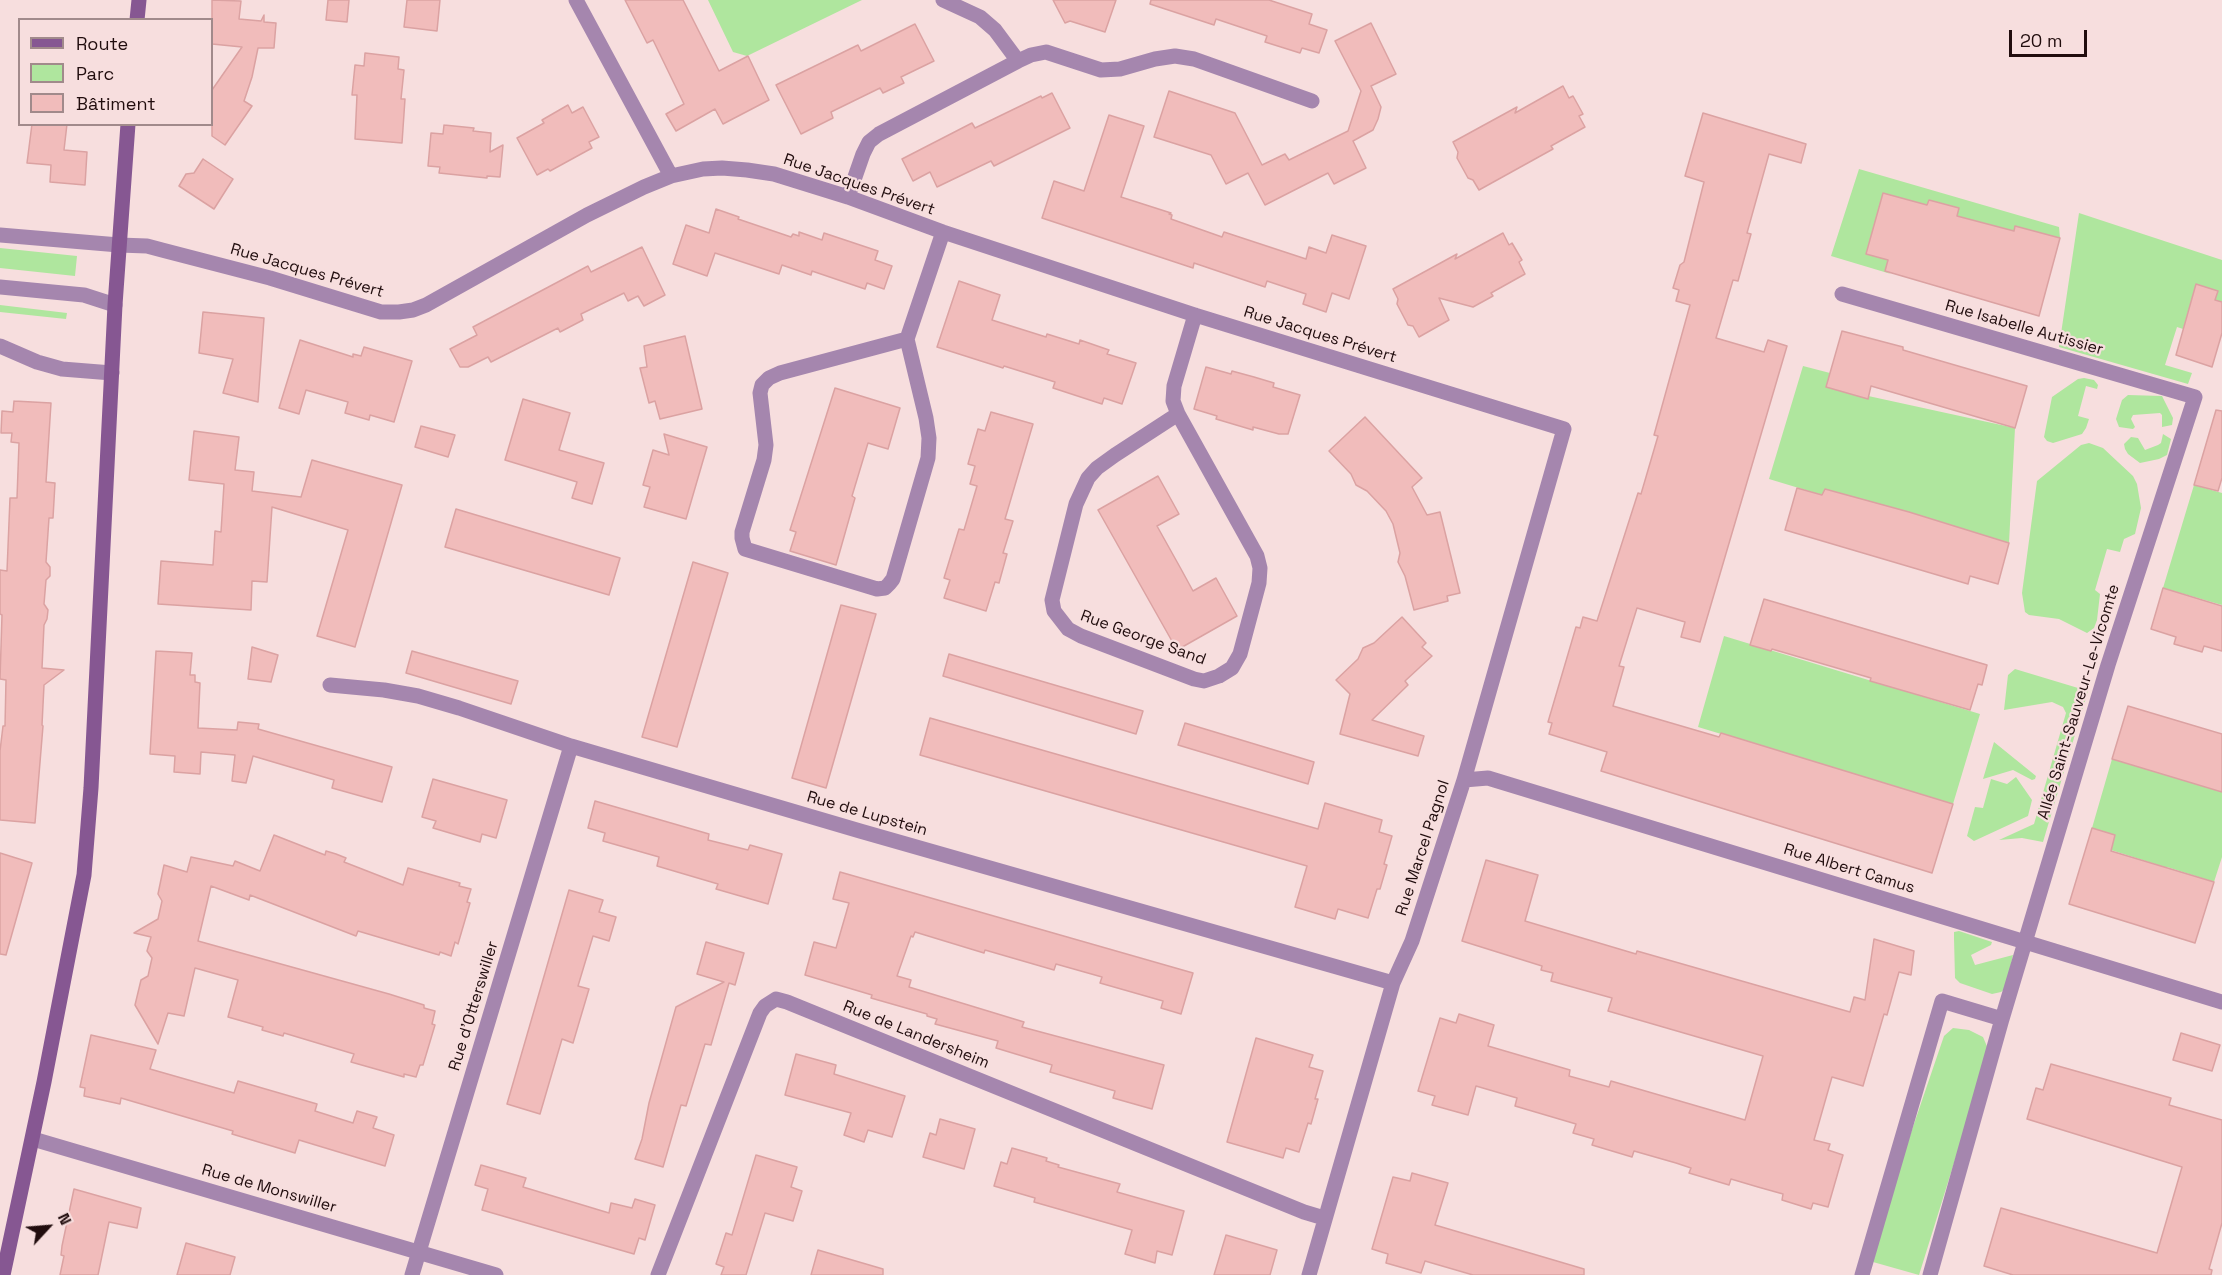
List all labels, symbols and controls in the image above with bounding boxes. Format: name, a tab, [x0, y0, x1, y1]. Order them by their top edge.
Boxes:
legend	[18, 18, 213, 126]
scale bar	[2012, 18, 2090, 56]
text: 20 m	[2020, 29, 2063, 52]
text: Route	[76, 32, 128, 55]
text: Parc	[76, 62, 114, 85]
text: Bâtiment	[76, 92, 156, 115]
street label: Rue Jacques Prévert	[781, 150, 937, 220]
street label: Rue Jacques Prévert	[228, 240, 386, 302]
street label: Rue Isabelle Autissier	[1943, 296, 2105, 360]
street label: Rue Jacques Prévert	[1241, 303, 1399, 367]
street label: Allée Saint-Sauveur-Le-Vicomte	[2034, 582, 2124, 822]
street label: Rue George Sand	[1078, 606, 1208, 670]
street label: Rue Marcel Pagnol	[1392, 778, 1454, 918]
street label: Rue de Lupstein	[804, 788, 930, 840]
street label: Rue Albert Camus	[1781, 840, 1917, 898]
street label: Rue d'Otterswiller	[445, 939, 503, 1073]
street label: Rue de Landersheim	[840, 997, 992, 1073]
street label: Rue de Monswiller	[199, 1161, 339, 1217]
north arrow	[18, 1197, 78, 1257]
text: N	[53, 1209, 76, 1228]

